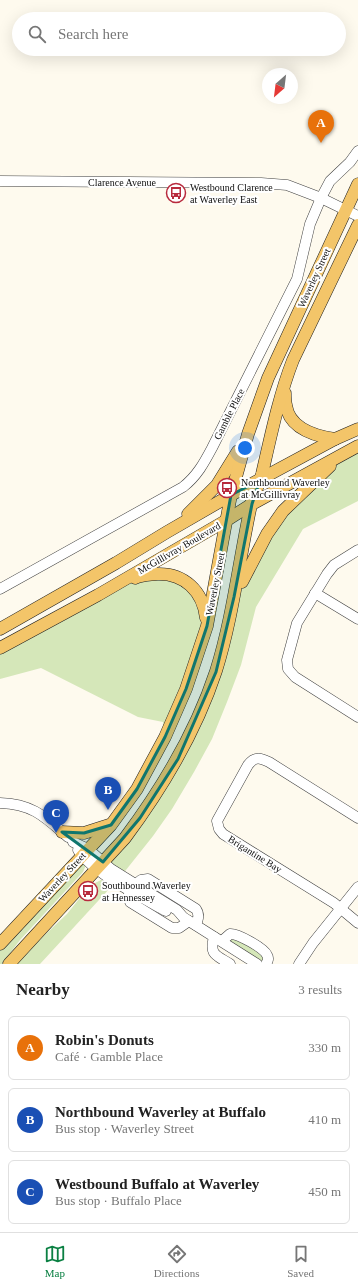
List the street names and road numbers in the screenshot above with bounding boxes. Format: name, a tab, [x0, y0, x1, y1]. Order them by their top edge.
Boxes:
street label: Clarence Avenue	[88, 177, 156, 188]
street label: Waverley Street	[296, 247, 333, 309]
street label: Gamble Place	[211, 386, 247, 441]
street label: McGillivray Boulevard	[136, 520, 222, 576]
street label: Waverley Street	[204, 551, 227, 616]
street label: Brigantine Bay	[226, 833, 284, 875]
street label: Waverley Street	[36, 850, 88, 904]

